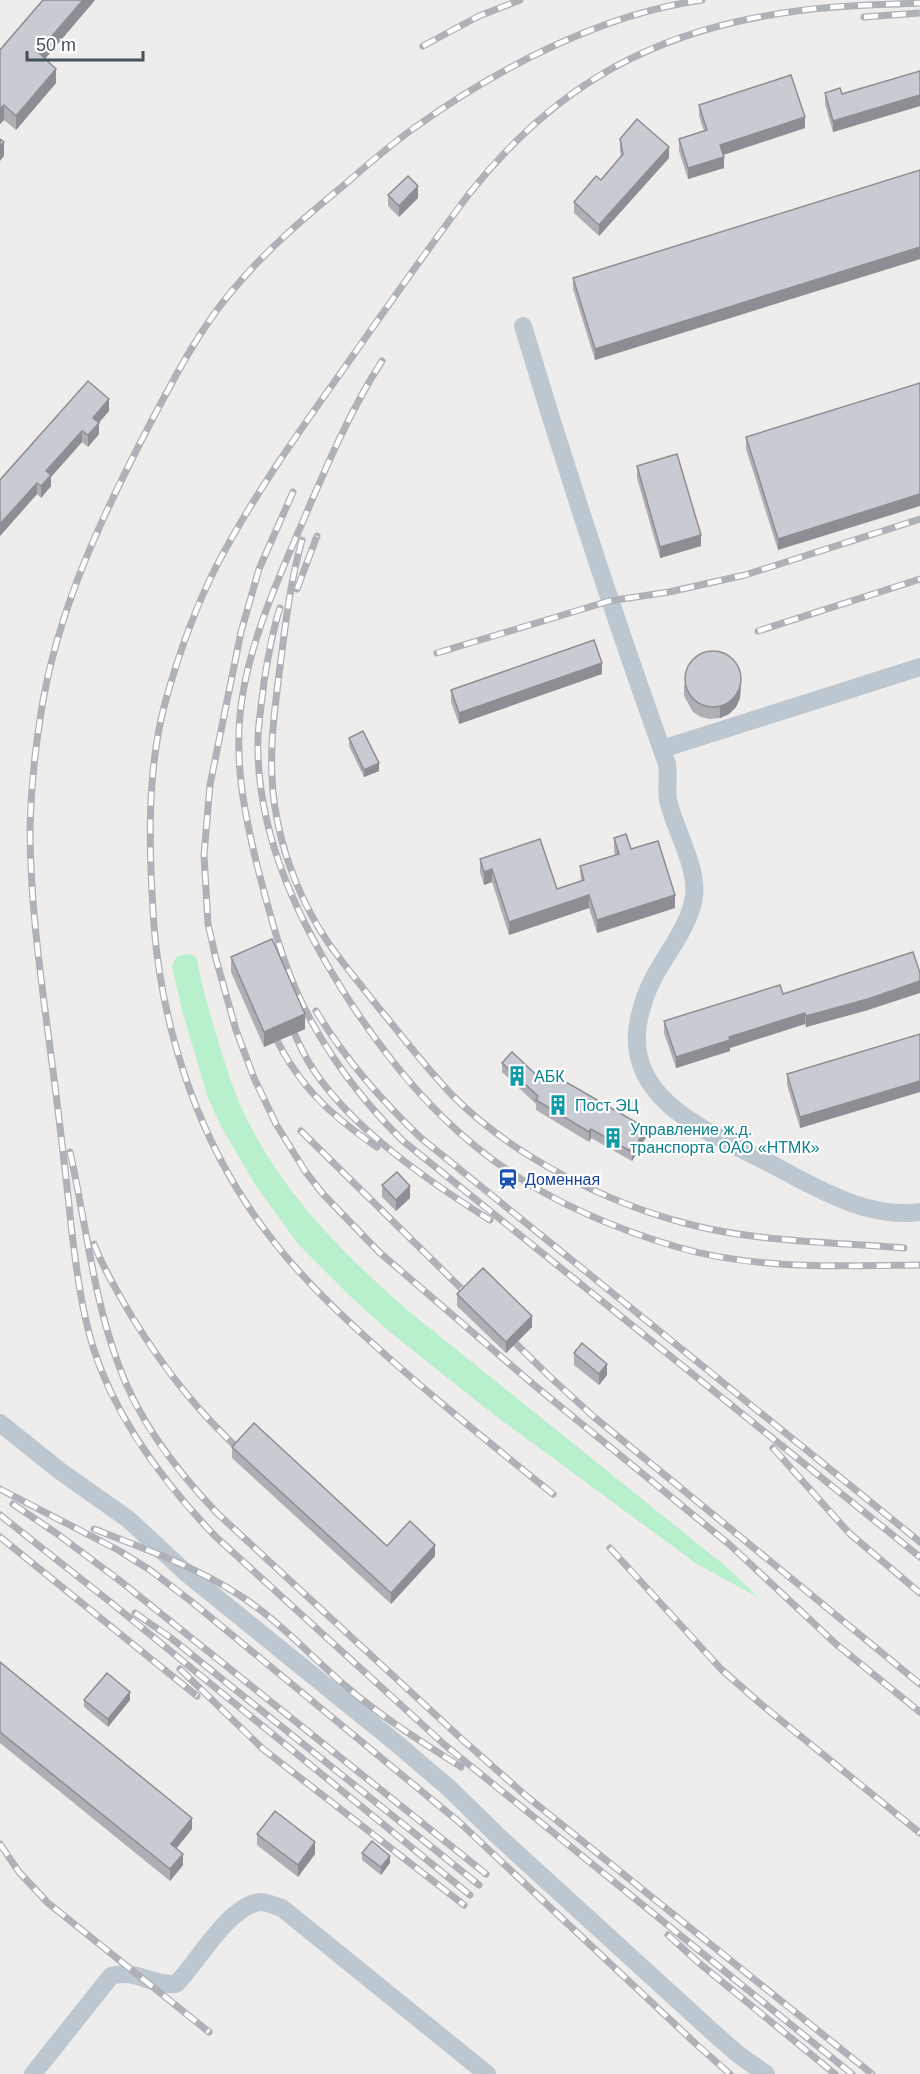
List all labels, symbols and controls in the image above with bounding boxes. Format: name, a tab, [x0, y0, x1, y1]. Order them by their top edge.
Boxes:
scale bar	[27, 24, 142, 62]
text: 50 m	[36, 35, 76, 55]
building icon: АБК	[505, 1064, 529, 1088]
place label: АБК	[534, 1068, 565, 1085]
building icon: Пост ЭЦ	[546, 1093, 570, 1117]
place label: Пост ЭЦ	[575, 1097, 639, 1114]
place label: Управление ж.д. транспорта ОАО «НТМК»	[630, 1121, 820, 1156]
building icon: Управление ж.д. транспорта ОАО «НТМК»	[601, 1126, 625, 1150]
station icon: Доменная	[496, 1167, 520, 1191]
place label: Доменная	[525, 1171, 600, 1188]

